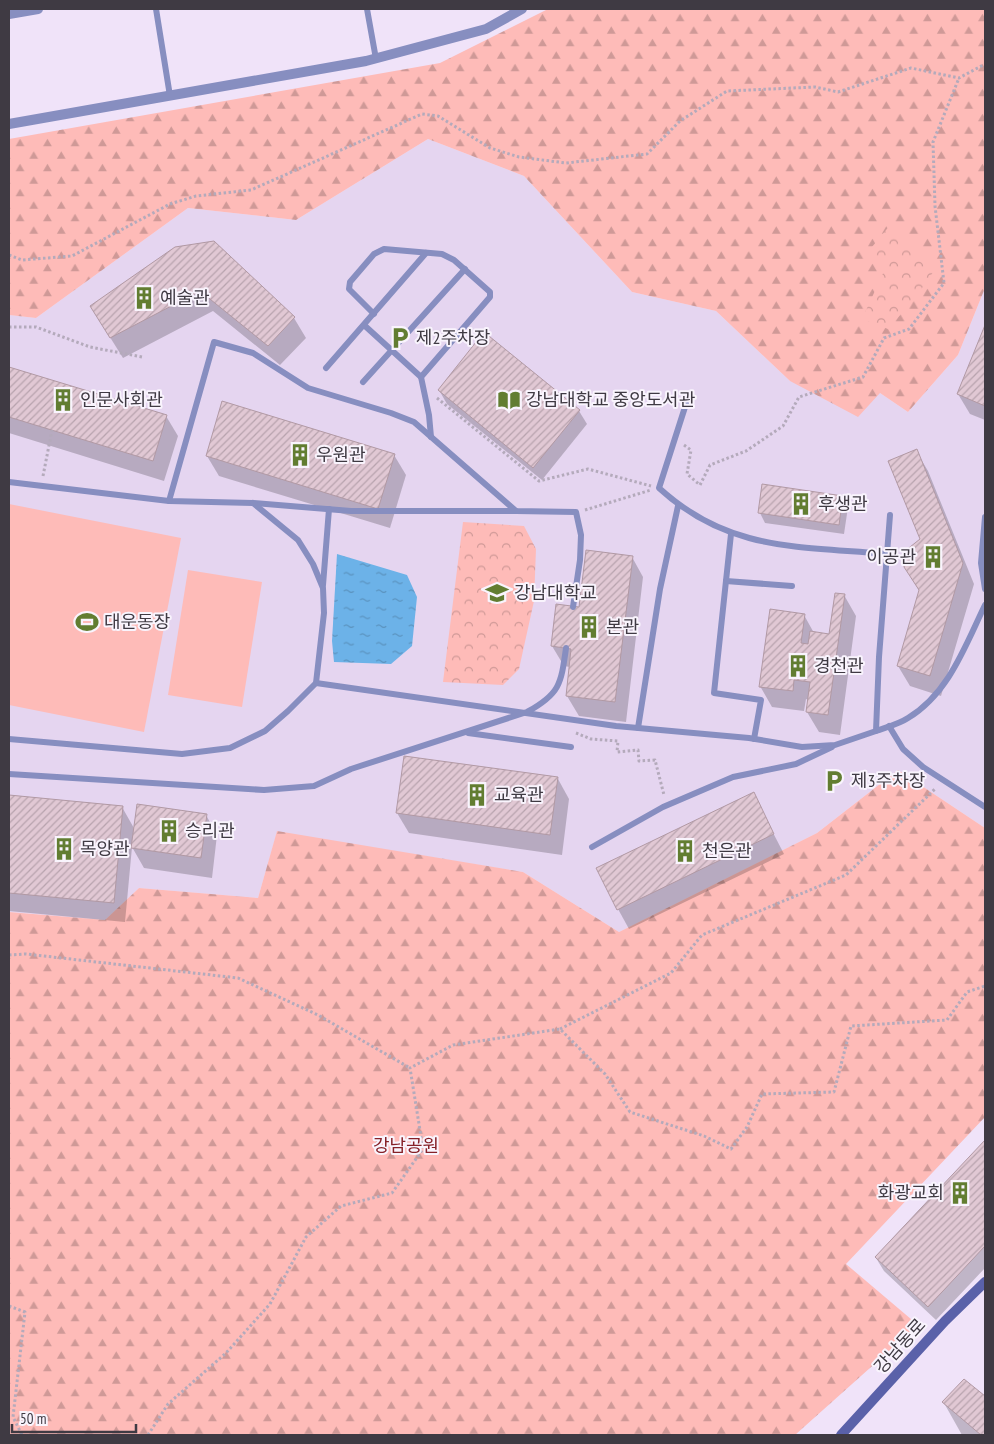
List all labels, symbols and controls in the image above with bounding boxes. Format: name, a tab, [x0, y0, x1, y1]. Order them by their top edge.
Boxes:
building icon: 예술관	[131, 285, 157, 311]
place label: 예술관	[160, 286, 210, 309]
parking icon: 제2주차장	[387, 325, 413, 351]
place label: 제2주차장	[416, 326, 490, 349]
building icon: 인문사회관	[50, 387, 76, 413]
library icon: 강남대학교 중앙도서관	[496, 387, 522, 413]
place label: 인문사회관	[80, 388, 163, 411]
place label: 강남대학교 중앙도서관	[526, 388, 696, 411]
building icon: 우원관	[287, 442, 313, 468]
place label: 우원관	[316, 443, 366, 466]
building icon: 후생관	[788, 491, 814, 517]
place label: 후생관	[818, 492, 868, 515]
building icon: 이공관	[920, 544, 946, 570]
place label: 이공관	[866, 545, 916, 568]
school or university icon: 강남대학교	[484, 580, 510, 606]
place label: 강남대학교	[514, 581, 597, 604]
sports icon: 대운동장	[74, 609, 100, 635]
place label: 대운동장	[104, 610, 170, 633]
building icon: 본관	[576, 614, 602, 640]
place label: 본관	[606, 615, 640, 638]
building icon: 경천관	[785, 653, 811, 679]
place label: 경천관	[814, 654, 864, 677]
parking icon: 제3주차장	[821, 768, 847, 794]
place label: 제3주차장	[851, 769, 925, 792]
building icon: 교육관	[464, 782, 490, 808]
place label: 교육관	[494, 783, 544, 806]
building icon: 승리관	[156, 818, 182, 844]
place label: 승리관	[185, 819, 235, 842]
building icon: 목양관	[51, 836, 77, 862]
place label: 목양관	[80, 837, 130, 860]
building icon: 천은관	[672, 838, 698, 864]
place label: 천은관	[702, 839, 752, 862]
park label: 강남공원	[373, 1134, 439, 1157]
building icon: 화광교회	[947, 1180, 973, 1206]
place label: 화광교회	[878, 1181, 944, 1204]
street label: 강남동로	[869, 1313, 930, 1378]
scale bar	[12, 1402, 136, 1434]
text: 50 m	[20, 1409, 46, 1428]

